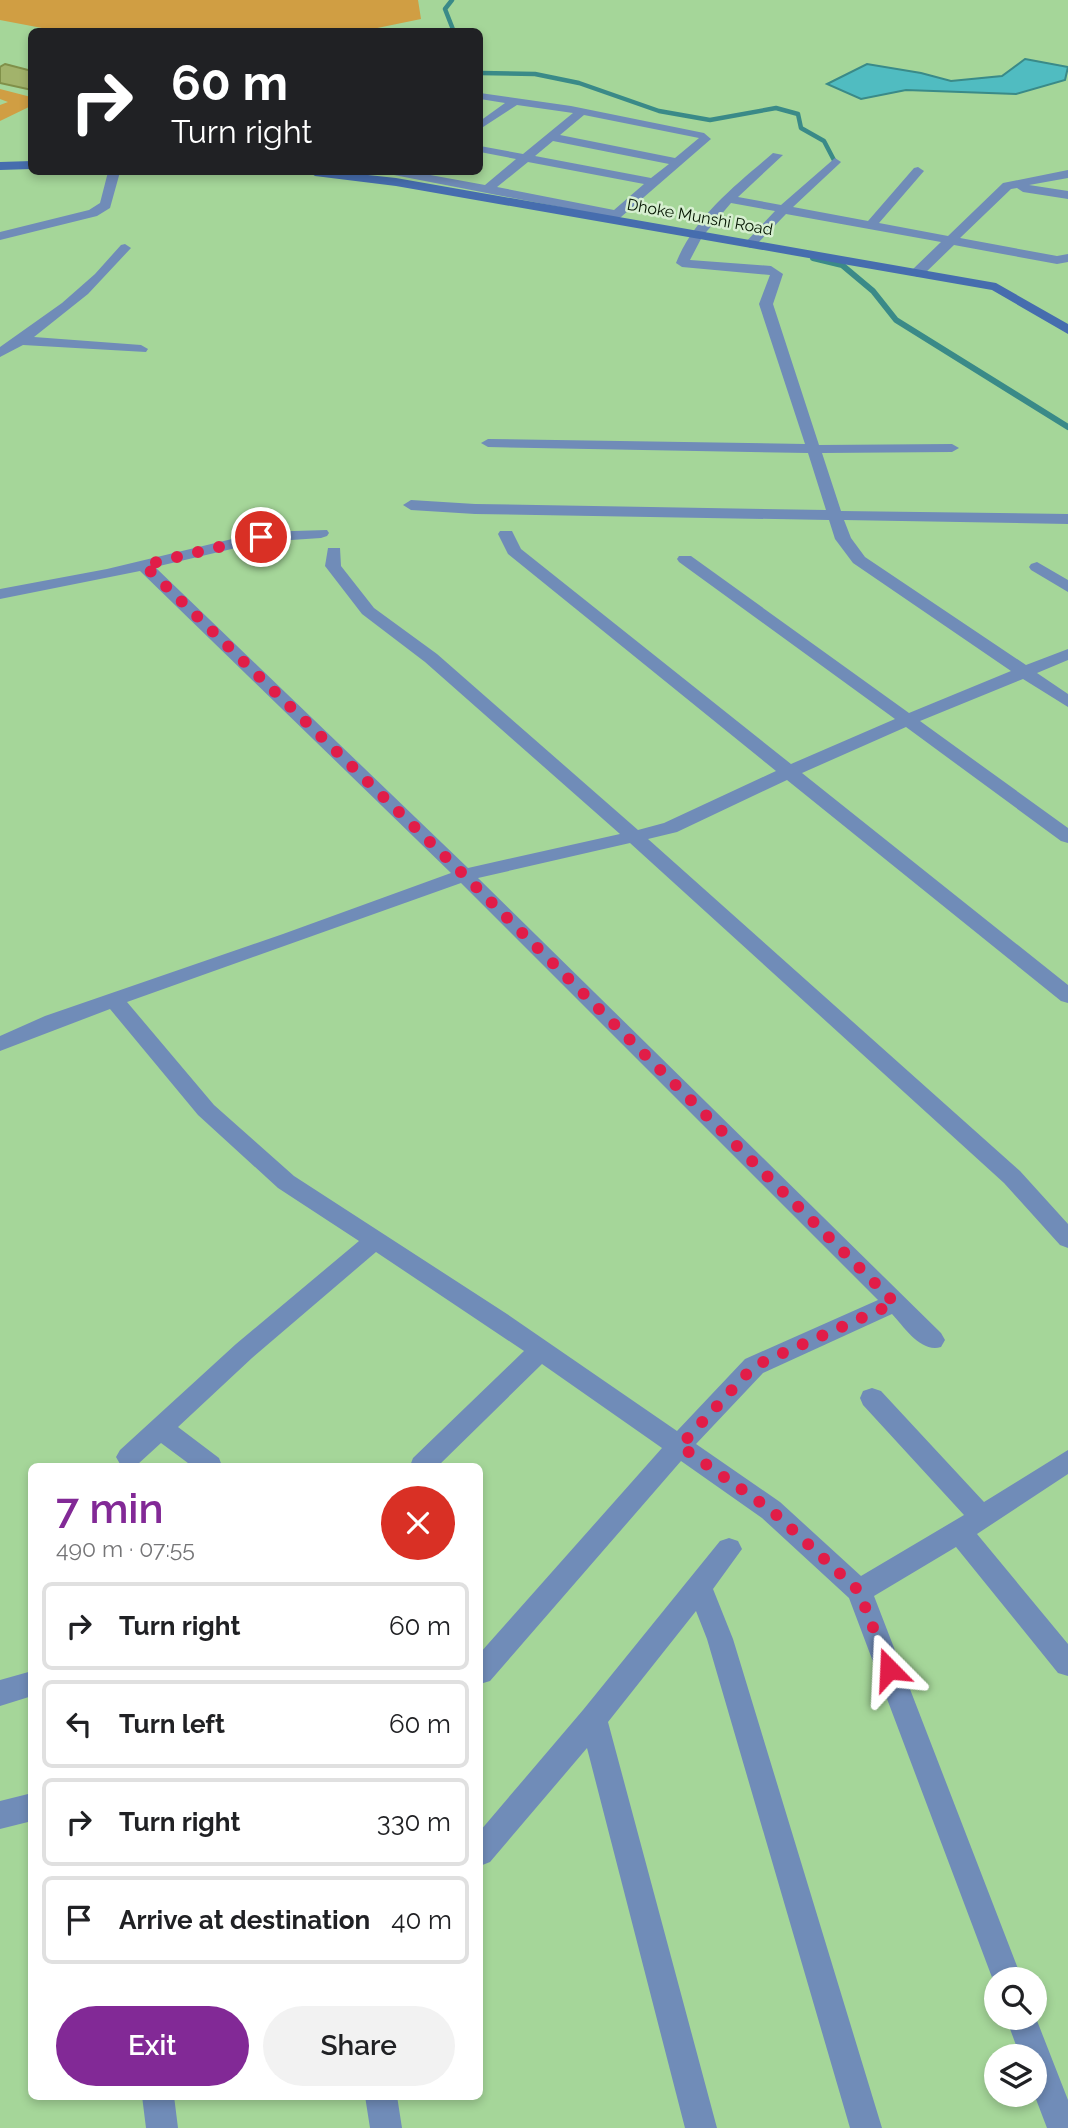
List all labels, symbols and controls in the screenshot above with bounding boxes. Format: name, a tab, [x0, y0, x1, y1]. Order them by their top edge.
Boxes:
text: 60 m	[171, 54, 288, 111]
icon: right	[56, 56, 147, 147]
text: Turn right	[171, 113, 312, 150]
street label: Dhoke Munshi Road	[626, 195, 774, 239]
pin	[231, 507, 291, 567]
icon: arrive	[242, 518, 280, 556]
text: 7 min	[56, 1484, 164, 1533]
button: close	[381, 1486, 455, 1560]
text: 490 m · 07:55	[56, 1535, 195, 1562]
icon: right	[60, 1607, 98, 1645]
text: Turn right	[119, 1611, 240, 1641]
text: 60 m	[389, 1611, 451, 1641]
position arrow	[852, 1632, 926, 1706]
icon: left	[60, 1705, 98, 1743]
text: Turn left	[119, 1709, 225, 1739]
text: 60 m	[389, 1709, 451, 1739]
icon: right	[60, 1803, 98, 1841]
text: Turn right	[119, 1807, 240, 1837]
text: 330 m	[377, 1807, 451, 1837]
icon: arrive	[60, 1901, 98, 1939]
text: Arrive at destination	[119, 1905, 370, 1935]
text: 40 m	[391, 1905, 452, 1935]
map controls	[984, 1967, 1047, 2107]
button: search	[984, 1967, 1047, 2030]
button: Exit	[56, 2006, 249, 2086]
button: Share	[263, 2006, 455, 2086]
button: layers	[984, 2044, 1047, 2107]

